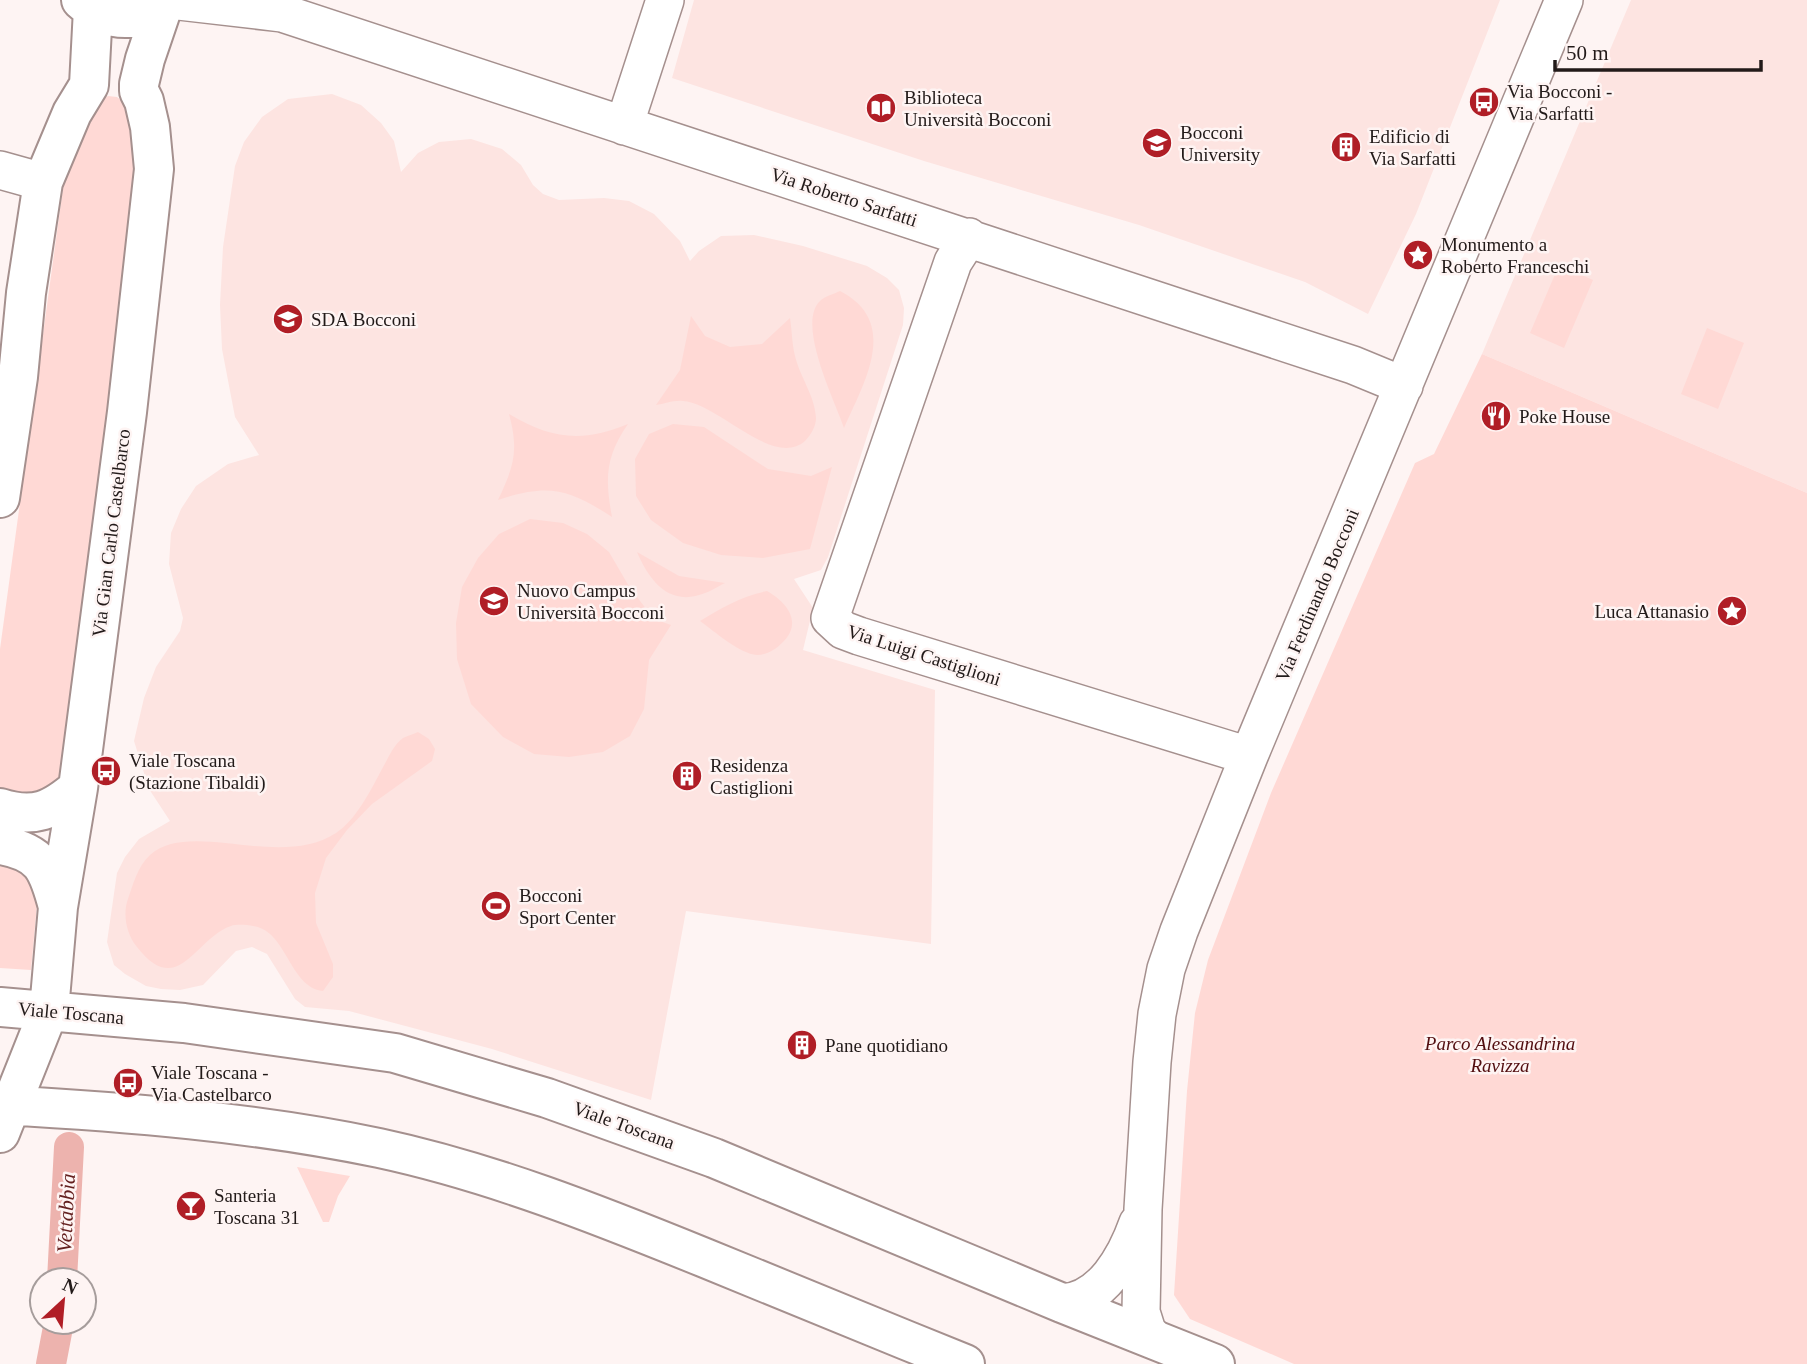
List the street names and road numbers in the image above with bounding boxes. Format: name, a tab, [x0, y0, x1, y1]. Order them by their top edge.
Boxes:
street label: Via Roberto Sarfatti	[768, 163, 920, 231]
street label: Via Gian Carlo Castelbarco	[88, 428, 134, 638]
street label: Via Ferdinando Bocconi	[1271, 505, 1363, 685]
street label: Via Luigi Castiglioni	[844, 620, 1004, 690]
street label: Viale Toscana	[17, 998, 125, 1028]
street label: Viale Toscana	[570, 1097, 678, 1153]

